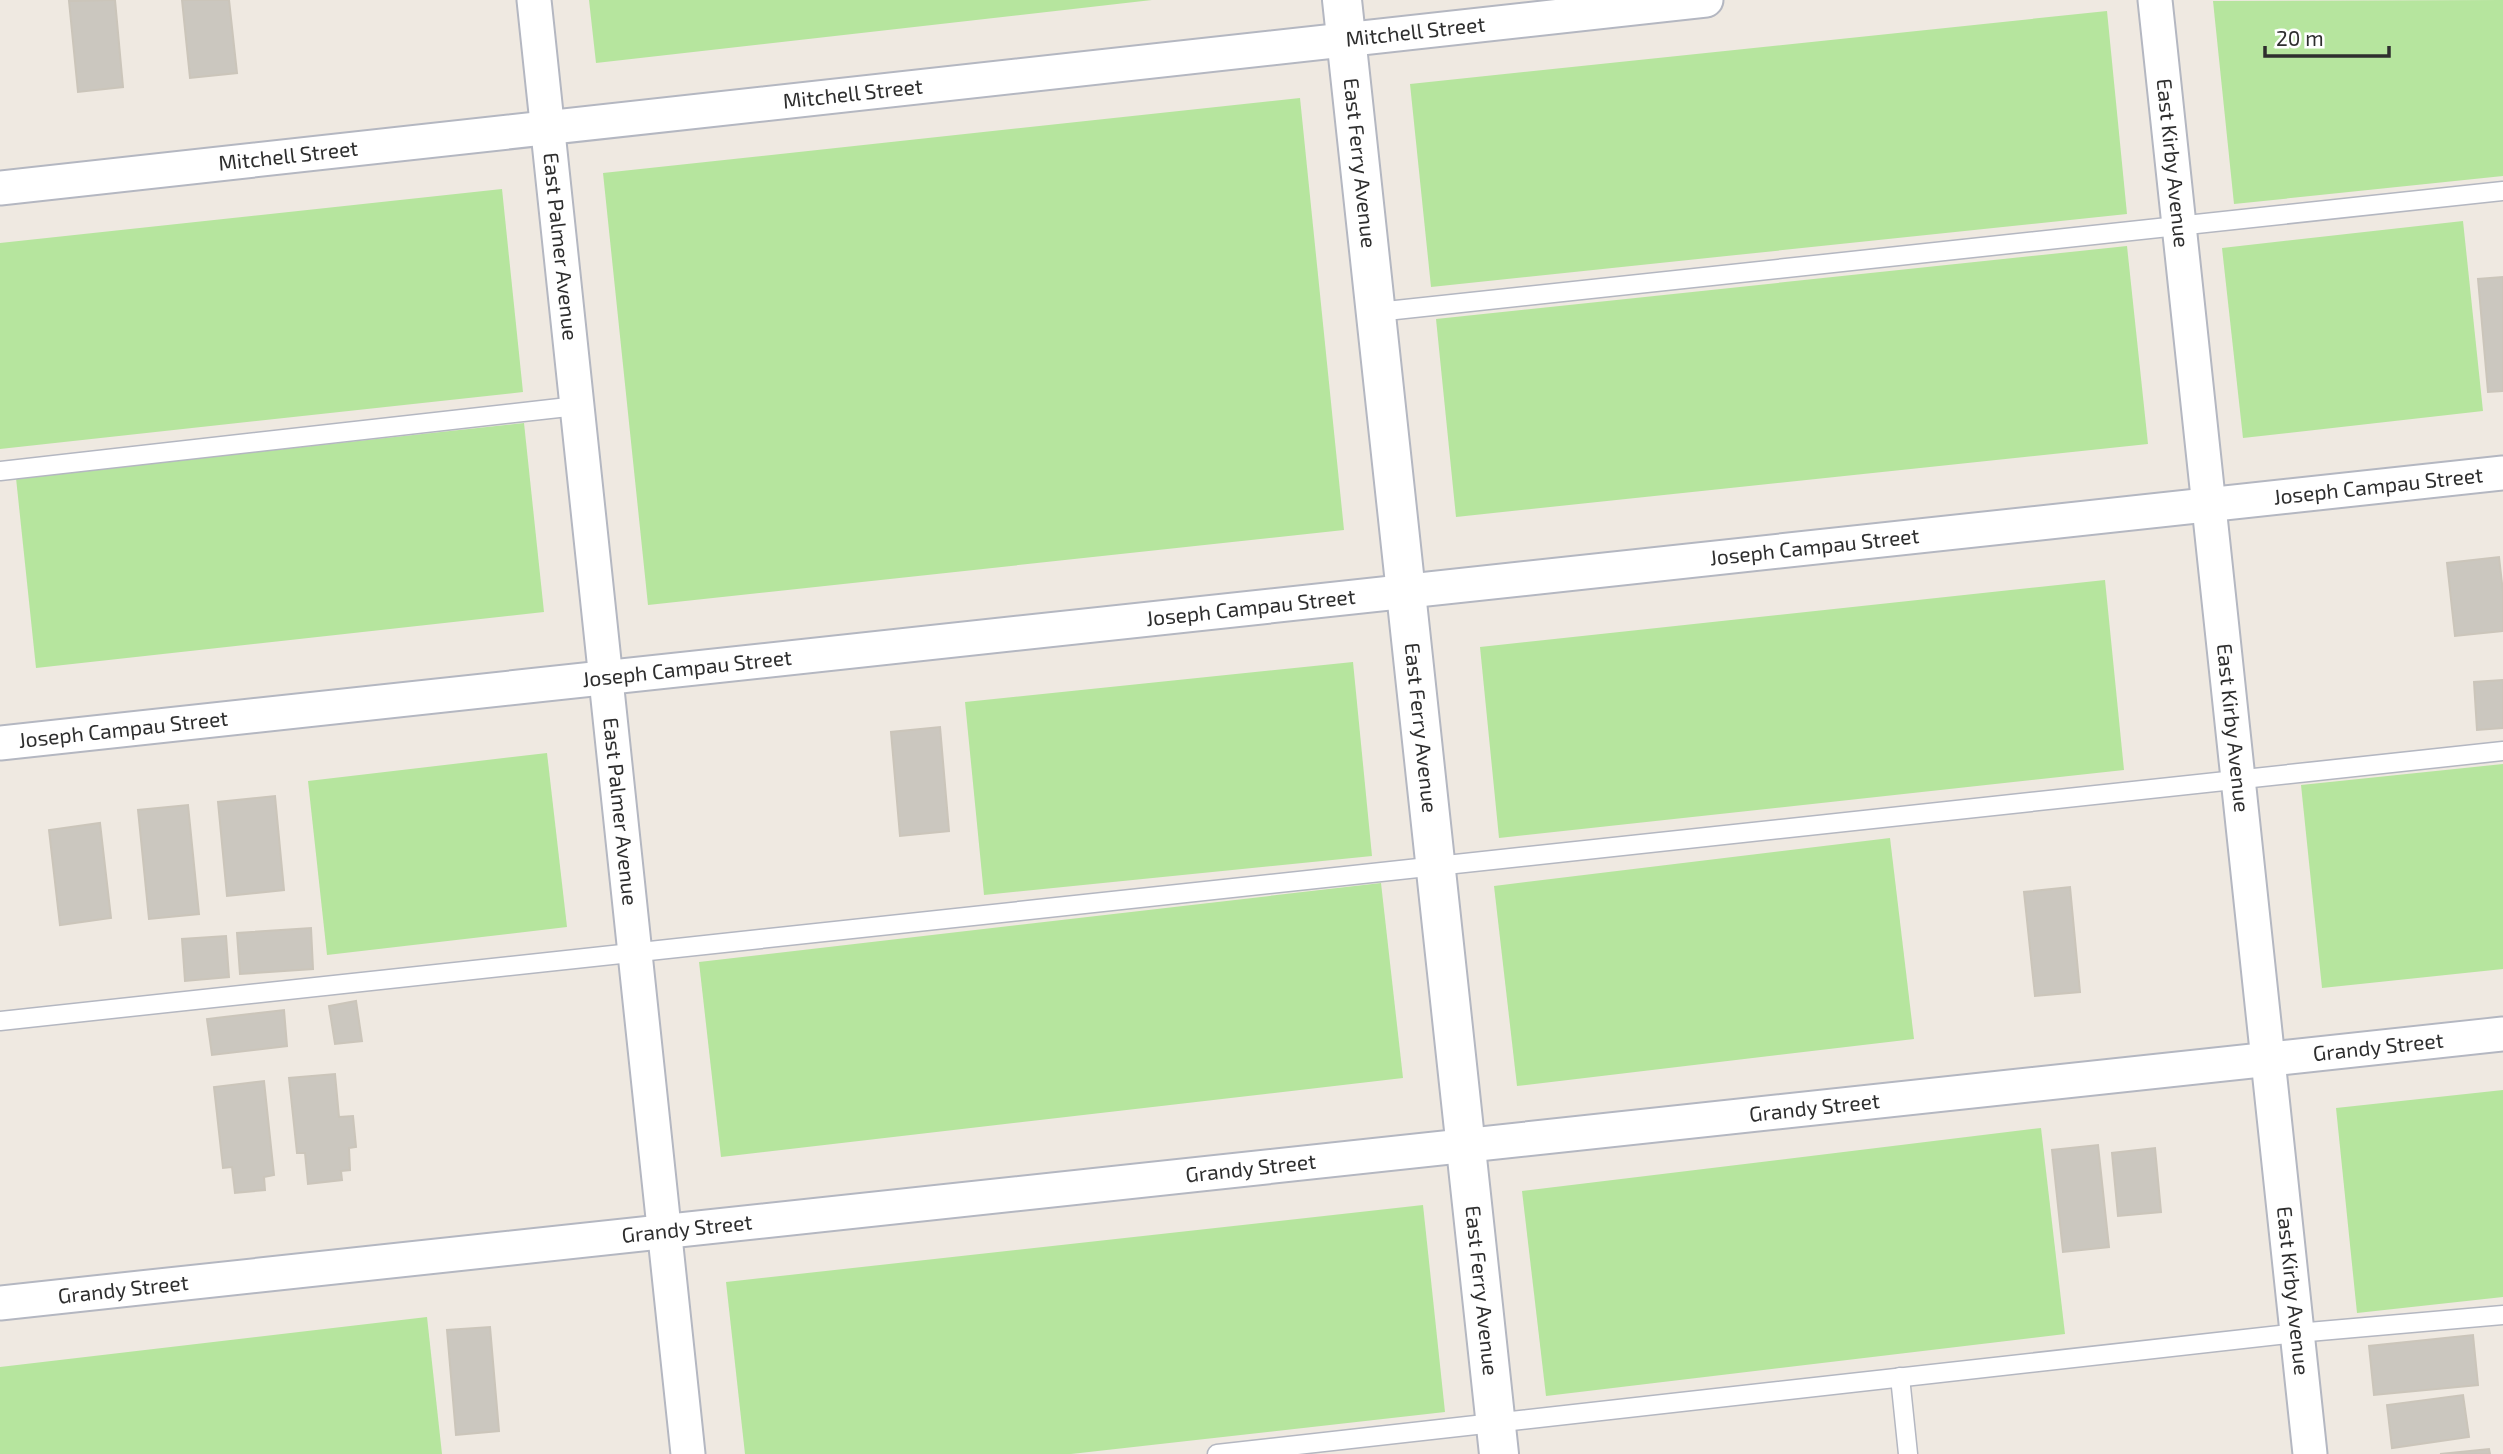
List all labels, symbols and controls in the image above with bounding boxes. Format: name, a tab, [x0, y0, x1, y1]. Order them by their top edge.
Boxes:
street label: Mitchell Street	[1344, 10, 1486, 51]
scale bar	[2265, 14, 2389, 58]
text: 20 m	[2276, 25, 2324, 50]
street label: Mitchell Street	[781, 72, 924, 113]
street label: East Ferry Avenue	[1339, 77, 1383, 249]
street label: East Kirby Avenue	[2152, 77, 2195, 249]
street label: Mitchell Street	[217, 135, 359, 175]
street label: East Palmer Avenue	[539, 151, 584, 342]
street label: Joseph Campau Street	[2272, 461, 2484, 509]
street label: Joseph Campau Street	[1708, 522, 1920, 570]
street label: Joseph Campau Street	[1144, 583, 1357, 630]
street label: East Ferry Avenue	[1400, 641, 1444, 814]
street label: East Kirby Avenue	[2213, 642, 2256, 814]
street label: Joseph Campau Street	[581, 644, 793, 691]
street label: Joseph Campau Street	[17, 704, 229, 752]
street label: East Palmer Avenue	[599, 716, 644, 907]
street label: Grandy Street	[2312, 1026, 2445, 1065]
street label: Grandy Street	[1748, 1087, 1881, 1126]
street label: Grandy Street	[1184, 1148, 1317, 1187]
street label: East Ferry Avenue	[1461, 1204, 1504, 1377]
street label: East Kirby Avenue	[2273, 1205, 2316, 1376]
street label: Grandy Street	[620, 1208, 753, 1247]
street label: Grandy Street	[57, 1269, 190, 1308]

